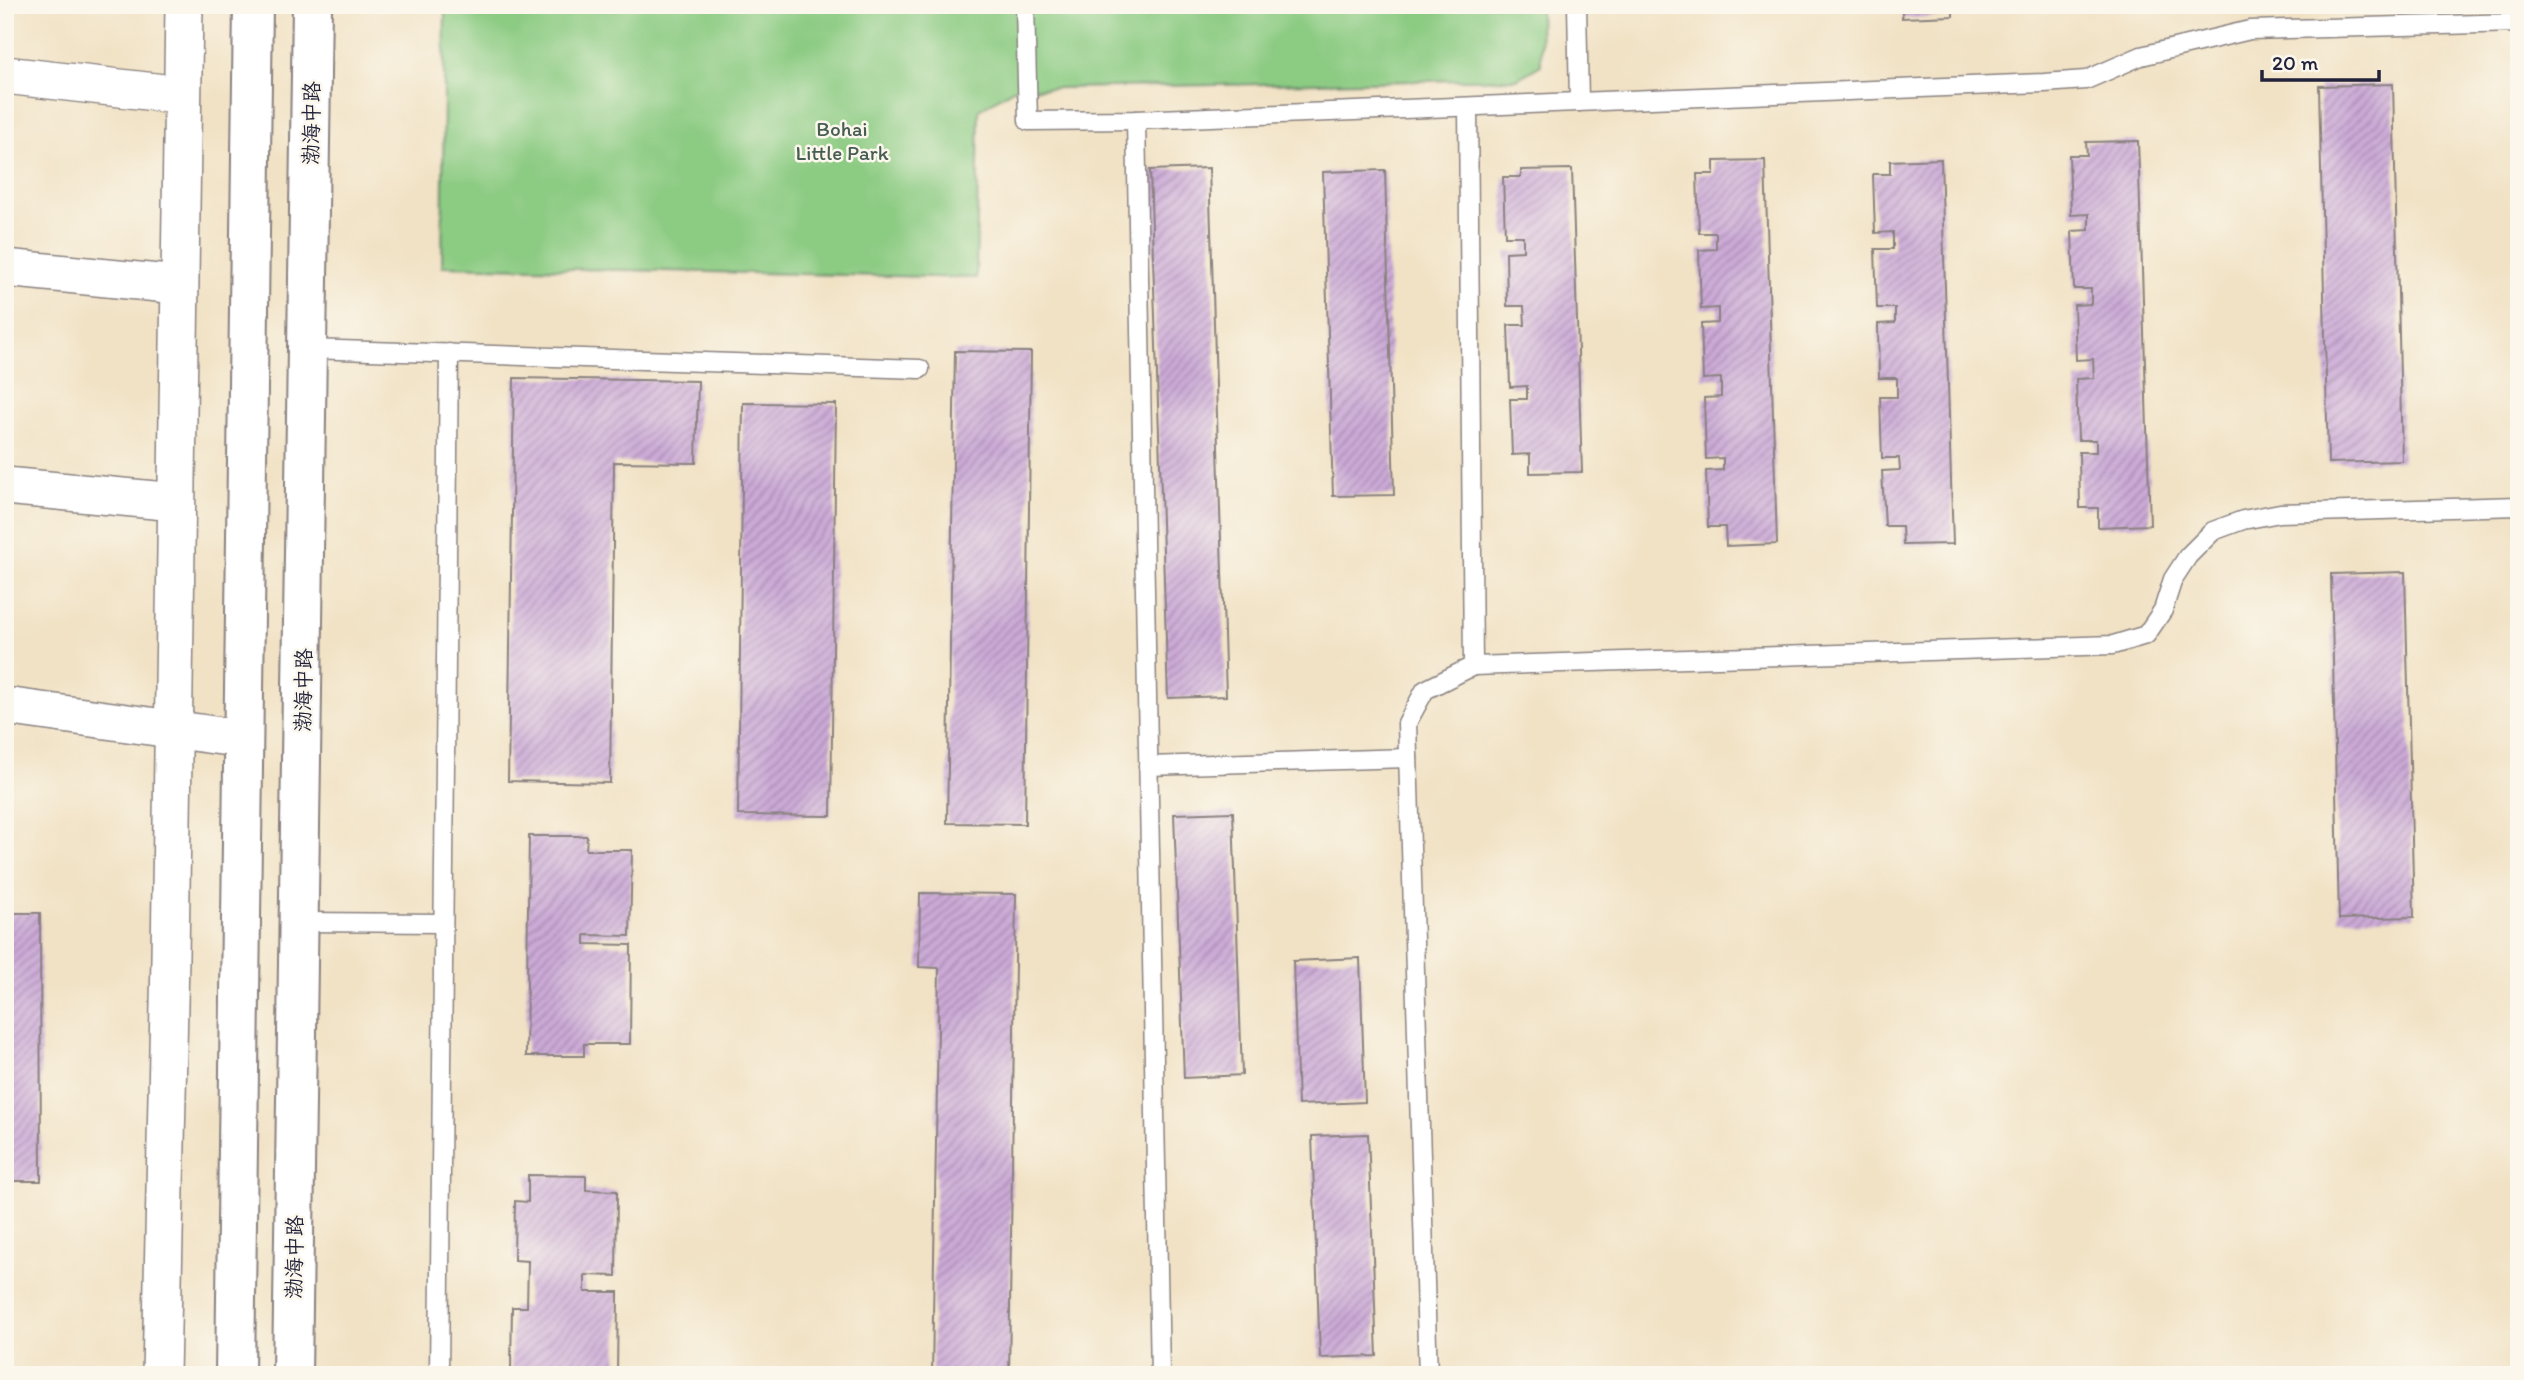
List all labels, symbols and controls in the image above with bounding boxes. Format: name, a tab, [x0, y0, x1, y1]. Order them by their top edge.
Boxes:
scale bar	[2262, 38, 2379, 82]
text: 20 m	[2272, 50, 2319, 75]
street label: 渤海中路	[298, 81, 324, 165]
park label: Bohai Little Park	[795, 116, 889, 165]
street label: 渤海中路	[290, 648, 316, 732]
street label: 渤海中路	[281, 1215, 307, 1299]

